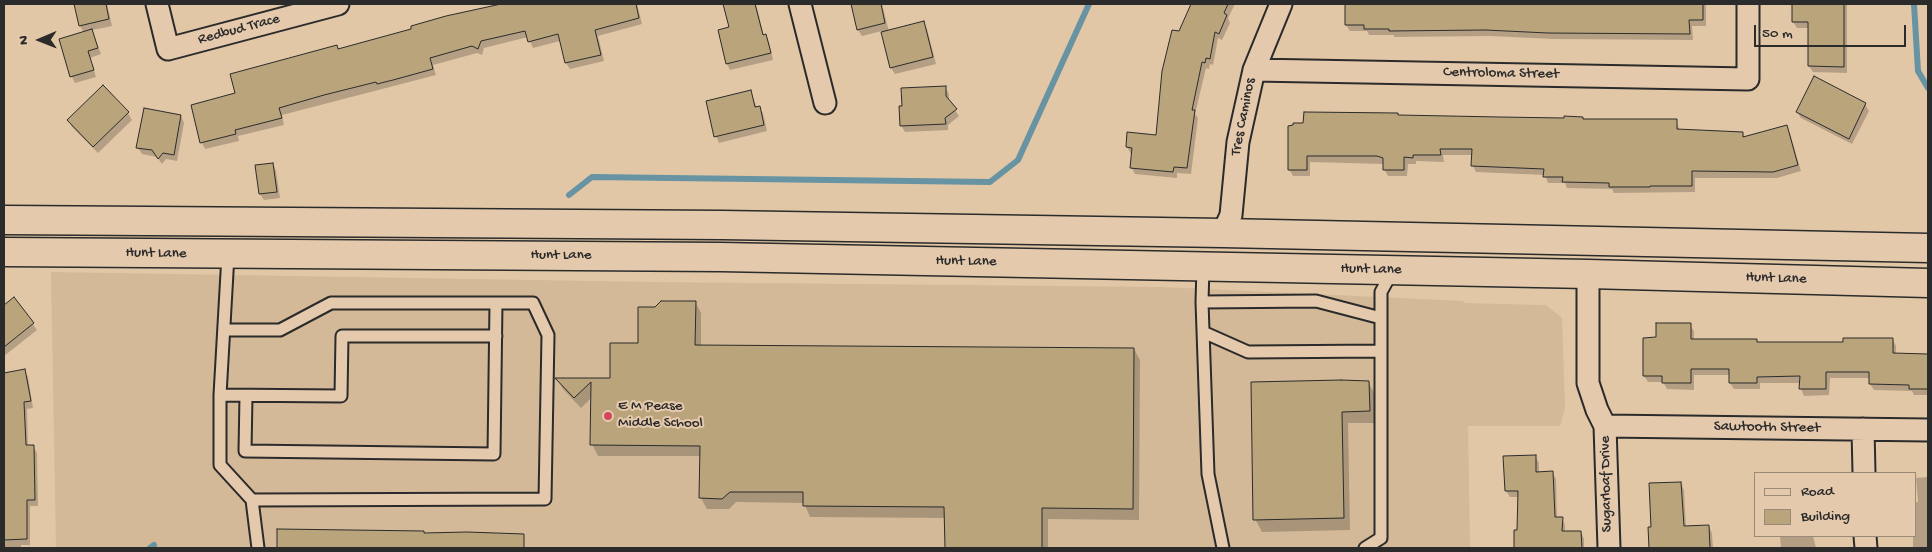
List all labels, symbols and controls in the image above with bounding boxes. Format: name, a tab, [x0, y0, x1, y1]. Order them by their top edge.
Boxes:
street label: Redbud Trace	[196, 10, 282, 50]
north arrow	[15, 15, 65, 65]
scale bar	[1757, 15, 1910, 47]
text: 50 m	[1762, 25, 1793, 43]
text: N	[16, 36, 33, 45]
street label: Centroloma Street	[1443, 64, 1559, 84]
street label: Tres Caminos	[1228, 77, 1260, 157]
street label: Hunt Lane	[125, 244, 187, 264]
street label: Hunt Lane	[530, 247, 592, 265]
street label: Hunt Lane	[935, 252, 997, 272]
street label: Hunt Lane	[1340, 260, 1402, 280]
street label: Hunt Lane	[1745, 269, 1807, 289]
place label: E M Pease Middle School	[618, 398, 703, 433]
marker: E M Pease Middle School	[602, 410, 614, 422]
street label: Sawtooth Street	[1714, 418, 1820, 438]
street label: Sugarloaf Drive	[1597, 436, 1617, 532]
legend	[1754, 472, 1917, 537]
text: Road	[1801, 483, 1834, 501]
text: Building	[1801, 508, 1850, 526]

